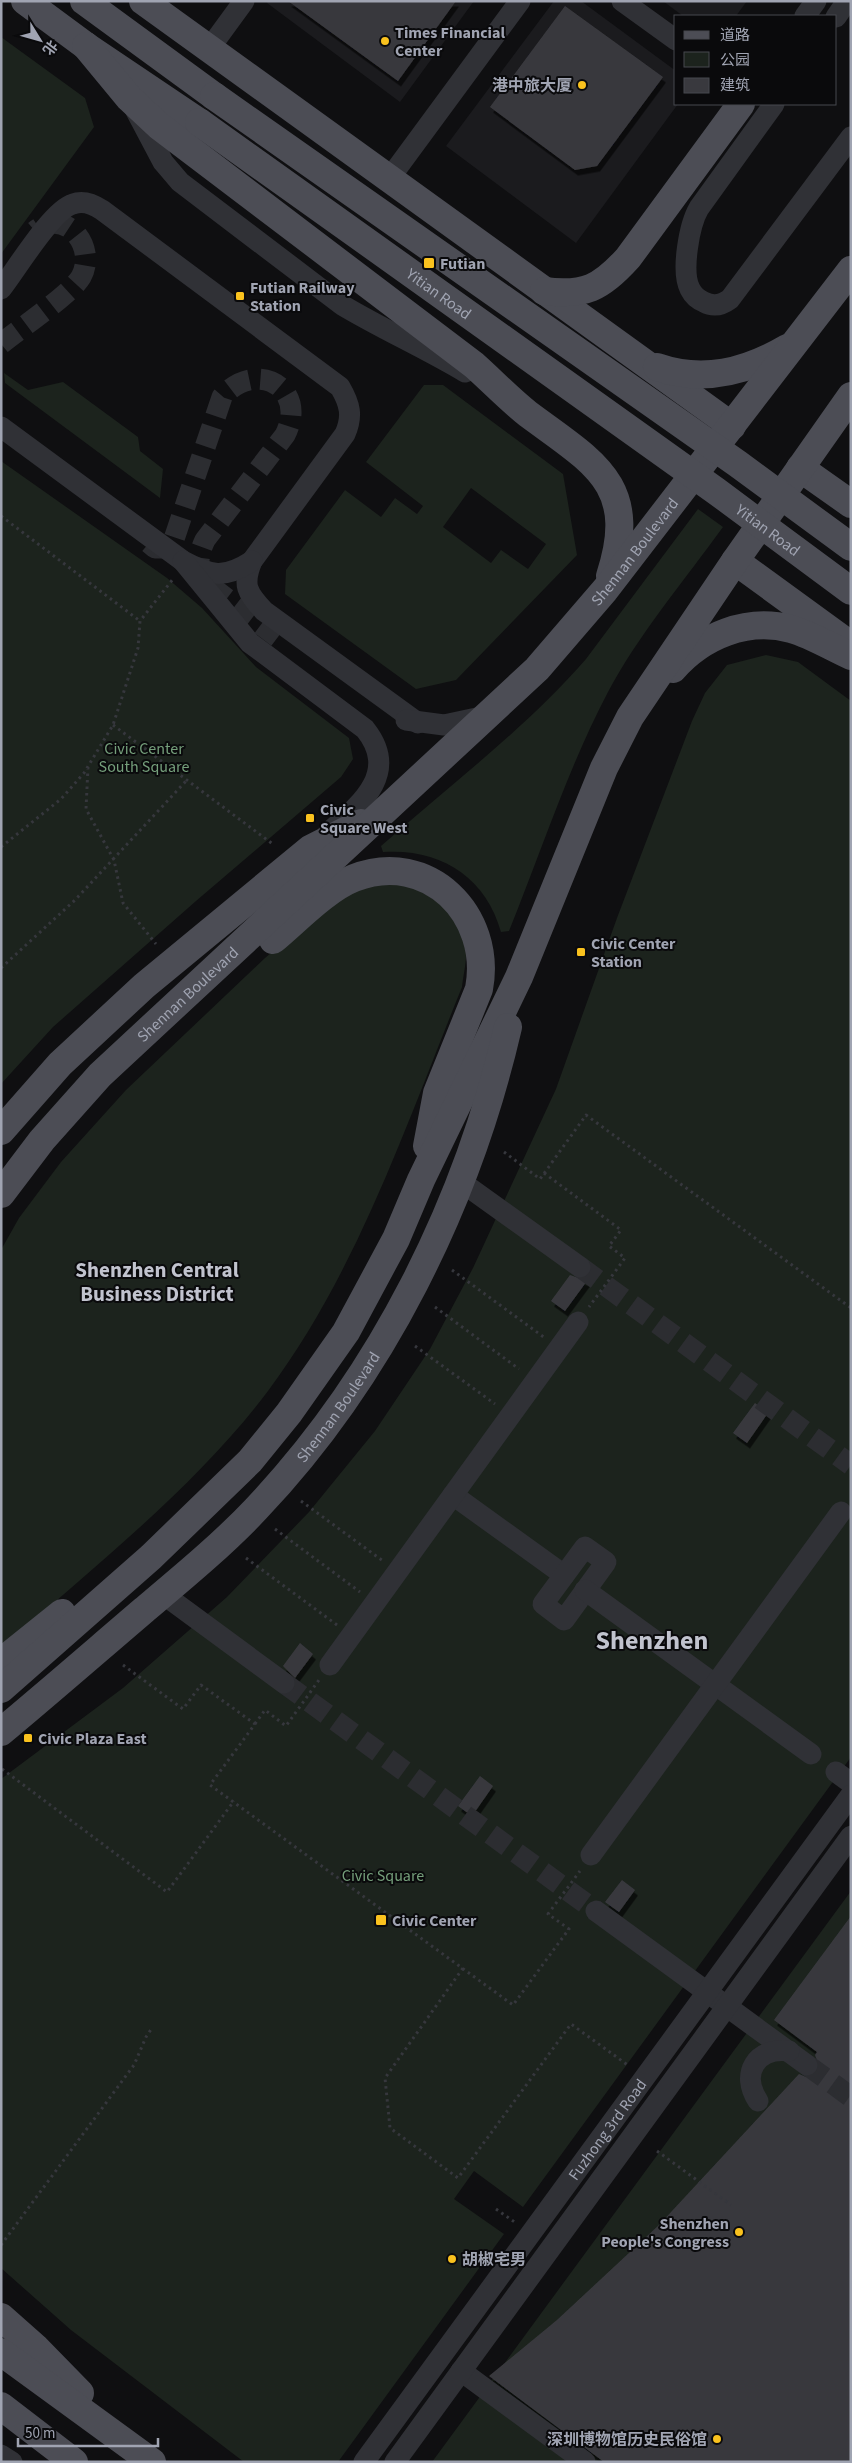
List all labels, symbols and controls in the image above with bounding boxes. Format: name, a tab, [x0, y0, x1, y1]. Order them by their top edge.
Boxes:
north arrow	[15, 15, 65, 65]
legend	[674, 15, 837, 105]
place label: Times Financial Center	[395, 22, 505, 62]
text: 道路	[720, 25, 750, 46]
marker: Times Financial Center	[379, 35, 391, 47]
text: 北	[37, 36, 62, 59]
text: 公园	[720, 50, 750, 71]
place label: 港中旅大厦	[492, 75, 572, 97]
text: 建筑	[720, 75, 750, 96]
marker: 港中旅大厦	[576, 79, 588, 91]
place label: Futian	[440, 253, 485, 275]
marker: Futian	[422, 256, 436, 270]
street label: Yitian Road	[401, 263, 476, 325]
place label: Futian Railway Station	[250, 277, 355, 317]
marker: Futian Railway Station	[234, 290, 246, 302]
street label: Shennan Boulevard	[586, 494, 684, 611]
street label: Yitian Road	[730, 499, 804, 562]
park label: Civic Center South Square	[99, 738, 189, 778]
place label: Civic Square West	[320, 799, 407, 839]
marker: Civic Square West	[304, 812, 316, 824]
place label: Civic Center Station	[591, 933, 676, 973]
street label: Shennan Boulevard	[132, 942, 243, 1047]
marker: Civic Center Station	[575, 946, 587, 958]
district label: Shenzhen Central Business District	[75, 1255, 239, 1309]
street label: Shennan Boulevard	[292, 1348, 385, 1467]
district label: Shenzhen	[596, 1622, 708, 1659]
place label: Civic Plaza East	[38, 1728, 147, 1750]
marker: Civic Plaza East	[22, 1732, 34, 1744]
park label: Civic Square	[342, 1865, 424, 1887]
place label: Civic Center	[392, 1910, 477, 1932]
marker: Civic Center	[374, 1913, 388, 1927]
street label: Fuzhong 3rd Road	[563, 2075, 652, 2185]
place label: Shenzhen People's Congress	[601, 2213, 729, 2253]
marker: Shenzhen People's Congress	[733, 2226, 745, 2238]
place label: 胡椒宅男	[462, 2249, 526, 2271]
marker: 胡椒宅男	[446, 2253, 458, 2265]
scale bar	[18, 2416, 158, 2448]
text: 50 m	[25, 2423, 55, 2444]
place label: 深圳博物馆历史民俗馆	[547, 2429, 707, 2451]
marker: 深圳博物馆历史民俗馆	[711, 2433, 723, 2445]

